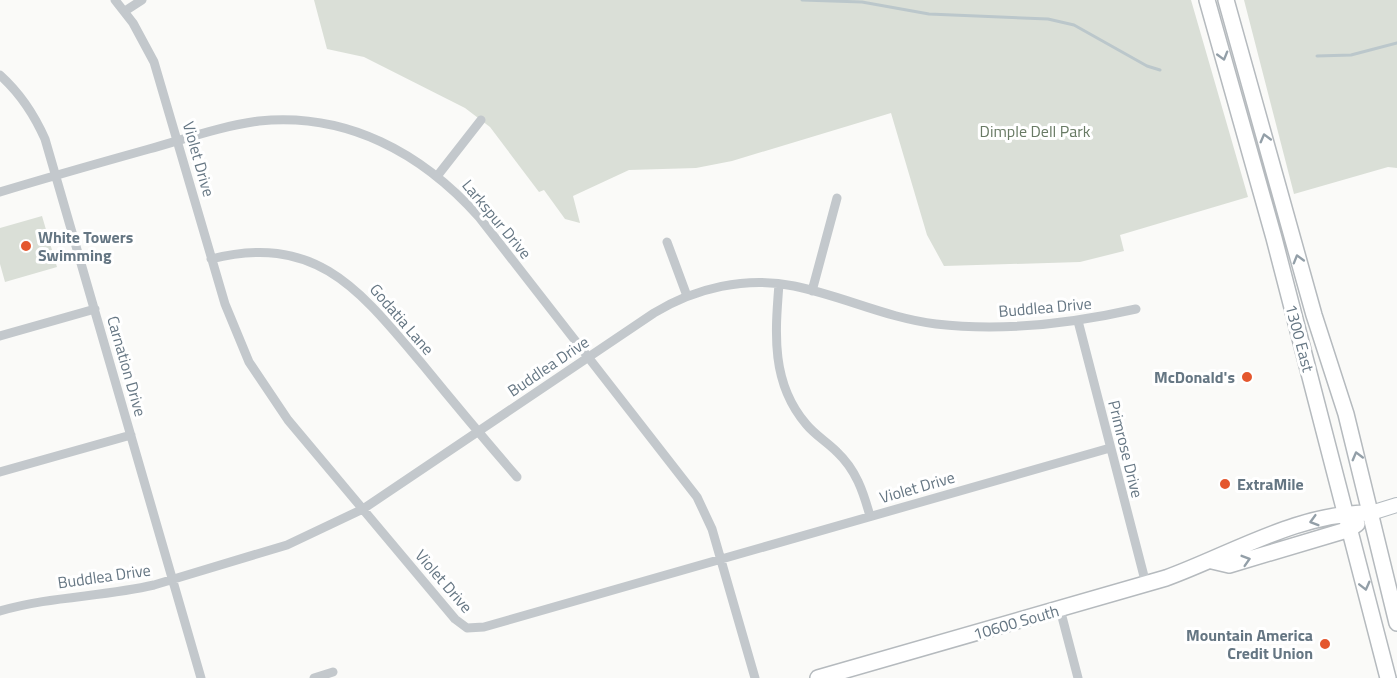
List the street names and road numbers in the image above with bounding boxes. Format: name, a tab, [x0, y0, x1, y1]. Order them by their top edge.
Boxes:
street label: Violet Drive	[177, 119, 221, 199]
street label: Larkspur Drive	[457, 174, 537, 264]
street label: Godatia Lane	[364, 278, 440, 360]
street label: Buddlea Drive	[997, 291, 1093, 323]
street label: 1300 East	[1279, 301, 1321, 375]
street label: Carnation Drive	[101, 313, 153, 419]
street label: Buddlea Drive	[502, 330, 594, 402]
street label: Primrose Drive	[1102, 398, 1150, 500]
street label: Violet Drive	[877, 465, 957, 509]
street label: Violet Drive	[410, 544, 478, 618]
street label: Buddlea Drive	[56, 558, 152, 594]
street label: 10600 South	[970, 598, 1062, 646]

